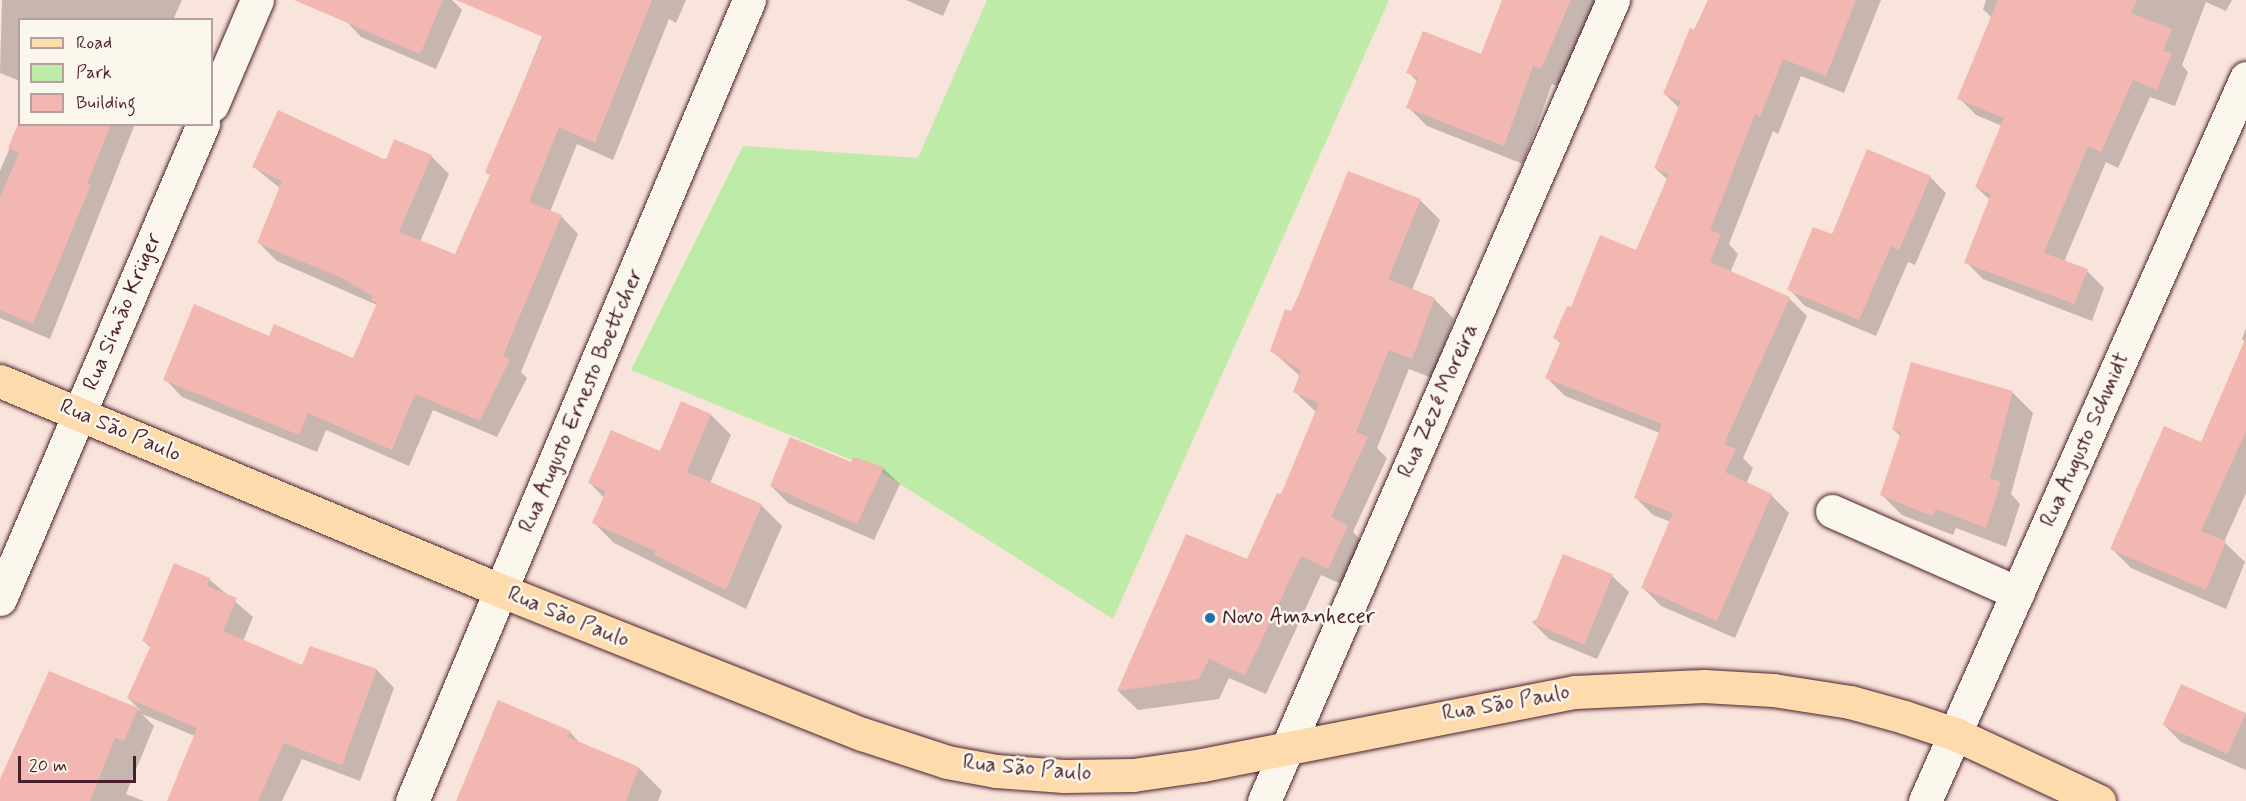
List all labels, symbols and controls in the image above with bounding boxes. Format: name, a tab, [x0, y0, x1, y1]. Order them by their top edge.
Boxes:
legend	[18, 18, 213, 126]
text: Road	[76, 31, 112, 55]
text: Park	[76, 61, 112, 85]
text: Building	[76, 91, 136, 115]
street label: Rua Simão Krüger	[78, 229, 168, 395]
street label: Rua Augusto Ernesto Boettcher	[514, 265, 650, 537]
street label: Rua Zezé Moreira	[1393, 319, 1485, 483]
street label: Rua Augusto Schmidt	[2035, 348, 2137, 532]
street label: Rua São Paulo	[58, 395, 182, 467]
street label: Rua São Paulo	[506, 583, 630, 653]
place label: Novo Amanhecer	[1222, 605, 1373, 631]
marker: Novo Amanhecer	[1203, 611, 1217, 625]
street label: Rua São Paulo	[1443, 680, 1569, 728]
scale bar	[21, 744, 140, 782]
street label: Rua São Paulo	[964, 750, 1090, 788]
text: 20 m	[29, 754, 67, 778]

